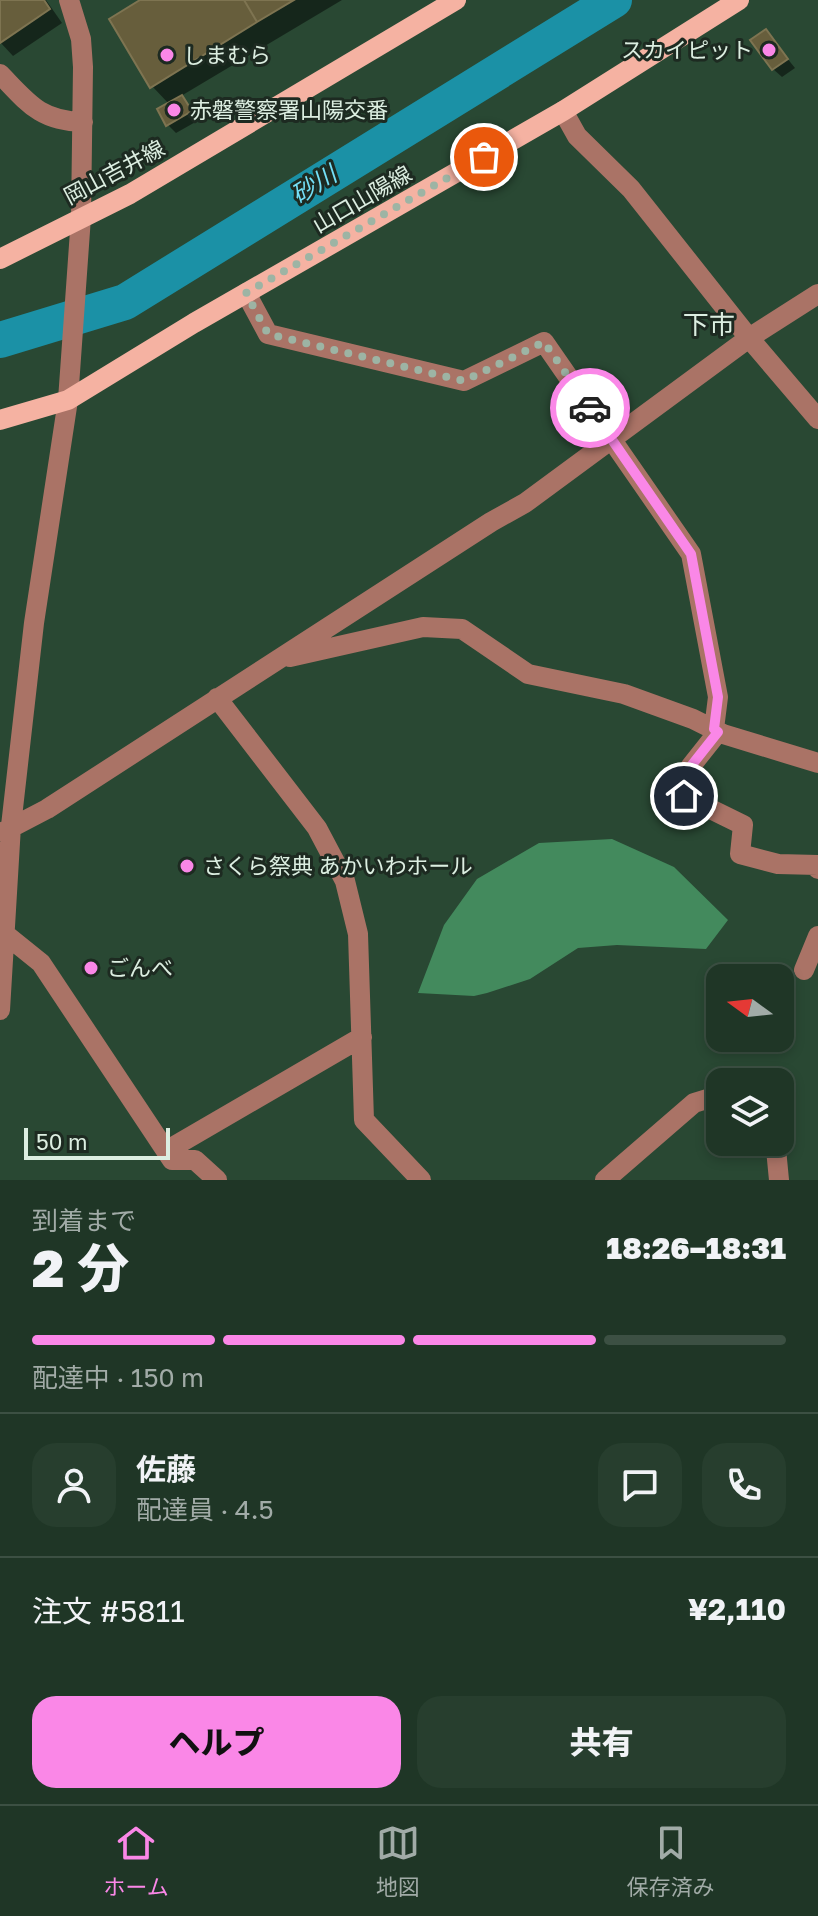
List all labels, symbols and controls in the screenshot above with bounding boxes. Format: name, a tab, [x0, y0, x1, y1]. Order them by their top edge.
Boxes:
place label: スカイピット	[621, 36, 753, 63]
place label: しまむら	[183, 41, 271, 68]
marker: スカイピット	[760, 41, 778, 59]
marker: しまむら	[158, 46, 176, 64]
place label: 赤磐警察署山陽交番	[190, 96, 388, 123]
marker: 赤磐警察署山陽交番	[165, 101, 183, 119]
pin	[450, 123, 518, 191]
street label: 岡山吉井線	[59, 134, 169, 209]
icon: bag	[462, 135, 506, 179]
water label: 砂川	[285, 157, 344, 209]
street label: 山口山陽線	[307, 159, 416, 238]
district label: 下市	[683, 309, 735, 340]
courier	[550, 368, 630, 448]
icon: car	[568, 386, 612, 430]
pin	[650, 762, 718, 830]
icon: home	[662, 774, 706, 818]
place label: さくら祭典 あかいわホール	[203, 852, 473, 879]
marker: さくら祭典 あかいわホール	[178, 857, 196, 875]
place label: ごんべ	[107, 954, 173, 981]
marker: ごんべ	[82, 959, 100, 977]
north arrow	[706, 964, 794, 1052]
map controls	[706, 964, 794, 1156]
button: layers	[706, 1068, 794, 1156]
scale bar	[24, 1124, 170, 1160]
text: 50 m	[36, 1128, 87, 1155]
text: 到着まで	[32, 1205, 136, 1236]
text: 18:26–18:31	[606, 1230, 786, 1266]
text: 2 分	[32, 1236, 129, 1298]
text: 配達中 · 150 m	[32, 1362, 204, 1393]
button: person	[32, 1443, 116, 1527]
button: chat	[598, 1443, 682, 1527]
button: phone	[702, 1443, 786, 1527]
text: 佐藤	[136, 1451, 196, 1487]
text: 配達員 · 4.5	[136, 1494, 274, 1525]
text: ¥2,110	[688, 1591, 786, 1627]
text: 注文 #5811	[32, 1593, 185, 1629]
button: ヘルプ	[32, 1696, 401, 1788]
button: 共有	[417, 1696, 786, 1788]
tab: ホーム	[103, 1821, 169, 1901]
tab: 地図	[376, 1821, 420, 1901]
tab: 保存済み	[627, 1821, 715, 1901]

